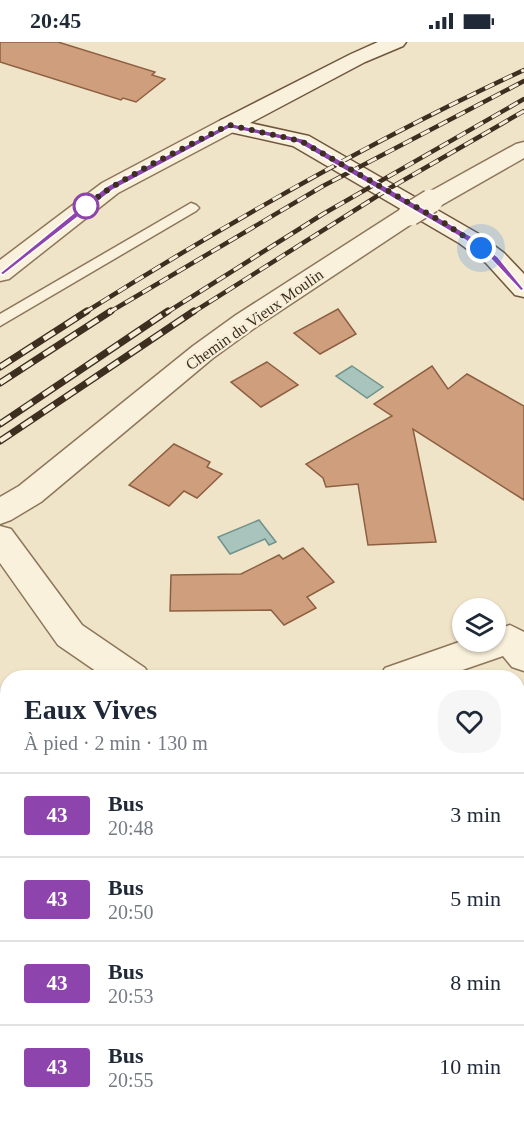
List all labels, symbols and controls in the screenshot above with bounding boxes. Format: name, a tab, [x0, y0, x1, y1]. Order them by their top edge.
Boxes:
text: 20:45	[30, 8, 81, 33]
unlabelled marker	[73, 193, 99, 219]
your location	[466, 233, 496, 263]
street label: Chemin du Vieux Moulin	[182, 266, 326, 373]
map controls	[452, 598, 506, 652]
button: layers	[452, 598, 506, 652]
button: heart	[438, 690, 501, 753]
text: Eaux Vives	[24, 694, 157, 725]
text: À pied · 2 min · 130 m	[24, 732, 208, 754]
text: Bus	[108, 791, 143, 816]
text: 3 min	[450, 802, 501, 827]
text: 43	[47, 803, 68, 827]
text: 20:48	[108, 817, 154, 839]
text: Bus	[108, 875, 143, 900]
text: 5 min	[450, 886, 501, 911]
text: 43	[47, 887, 68, 911]
text: 20:50	[108, 901, 154, 923]
text: Bus	[108, 959, 143, 984]
text: 8 min	[450, 970, 501, 995]
text: 43	[47, 971, 68, 995]
text: 20:53	[108, 985, 154, 1007]
text: Bus	[108, 1043, 143, 1068]
text: 10 min	[439, 1054, 501, 1079]
text: 43	[47, 1055, 68, 1079]
text: 20:55	[108, 1069, 154, 1091]

